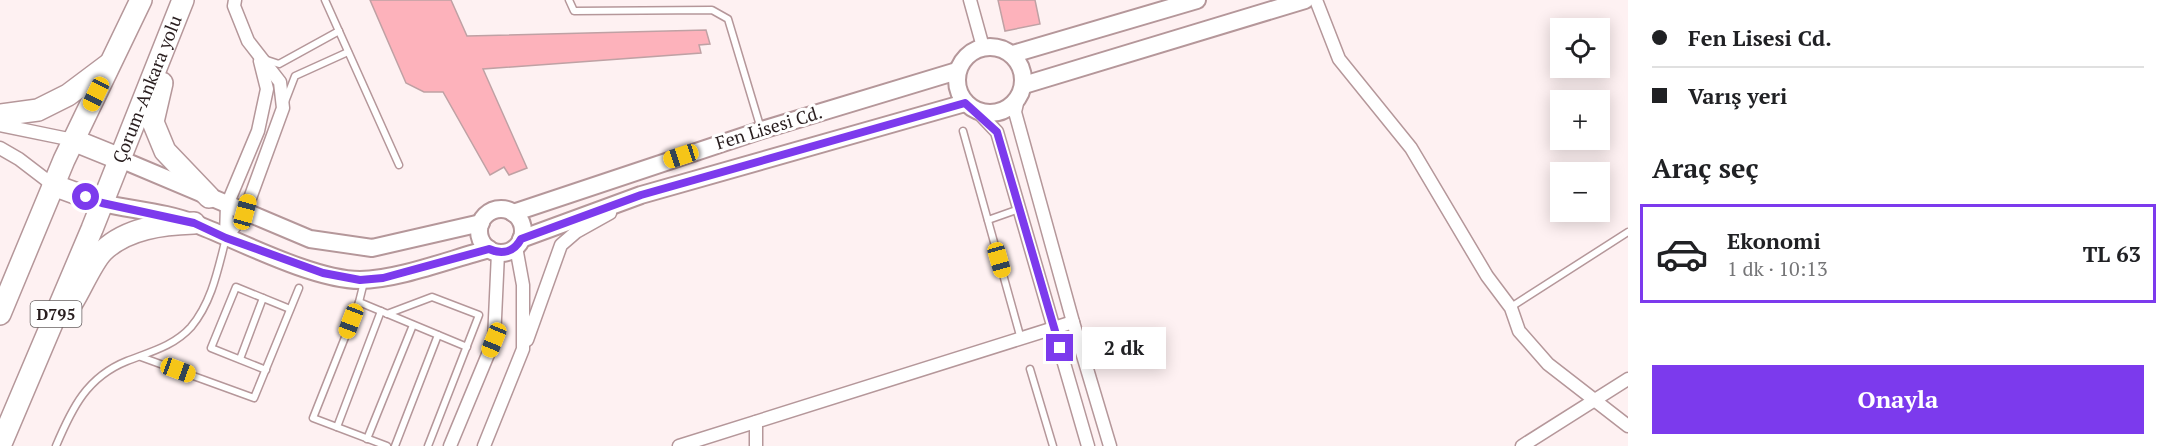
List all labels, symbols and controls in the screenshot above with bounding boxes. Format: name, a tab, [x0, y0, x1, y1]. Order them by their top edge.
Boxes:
street label: Çorum-Ankara yolu	[106, 11, 187, 166]
map controls	[1550, 18, 1610, 222]
button: locate	[1550, 18, 1610, 78]
text: Fen Lisesi Cd.	[1688, 23, 1832, 52]
car	[80, 74, 112, 114]
text: Varış yeri	[1688, 81, 1787, 110]
button: +	[1550, 90, 1610, 150]
street label: Fen Lisesi Cd.	[712, 99, 825, 155]
car	[661, 142, 701, 170]
text: Araç seç	[1652, 150, 1759, 186]
button: −	[1550, 162, 1610, 222]
route start	[72, 183, 99, 210]
car	[232, 192, 258, 232]
text: Ekonomi	[1727, 226, 1821, 255]
icon: car	[1655, 227, 1709, 281]
text: TL 63	[2083, 239, 2141, 268]
car	[985, 240, 1013, 280]
text: 1 dk · 10:13	[1727, 255, 1828, 282]
road number: D795	[31, 301, 82, 327]
car	[336, 301, 366, 341]
car	[479, 320, 509, 360]
callout: 2 dk	[1081, 327, 1165, 369]
route end	[1046, 334, 1073, 361]
text: 2 dk	[1104, 334, 1144, 361]
car	[158, 355, 198, 385]
button: Onayla	[1652, 365, 2144, 434]

